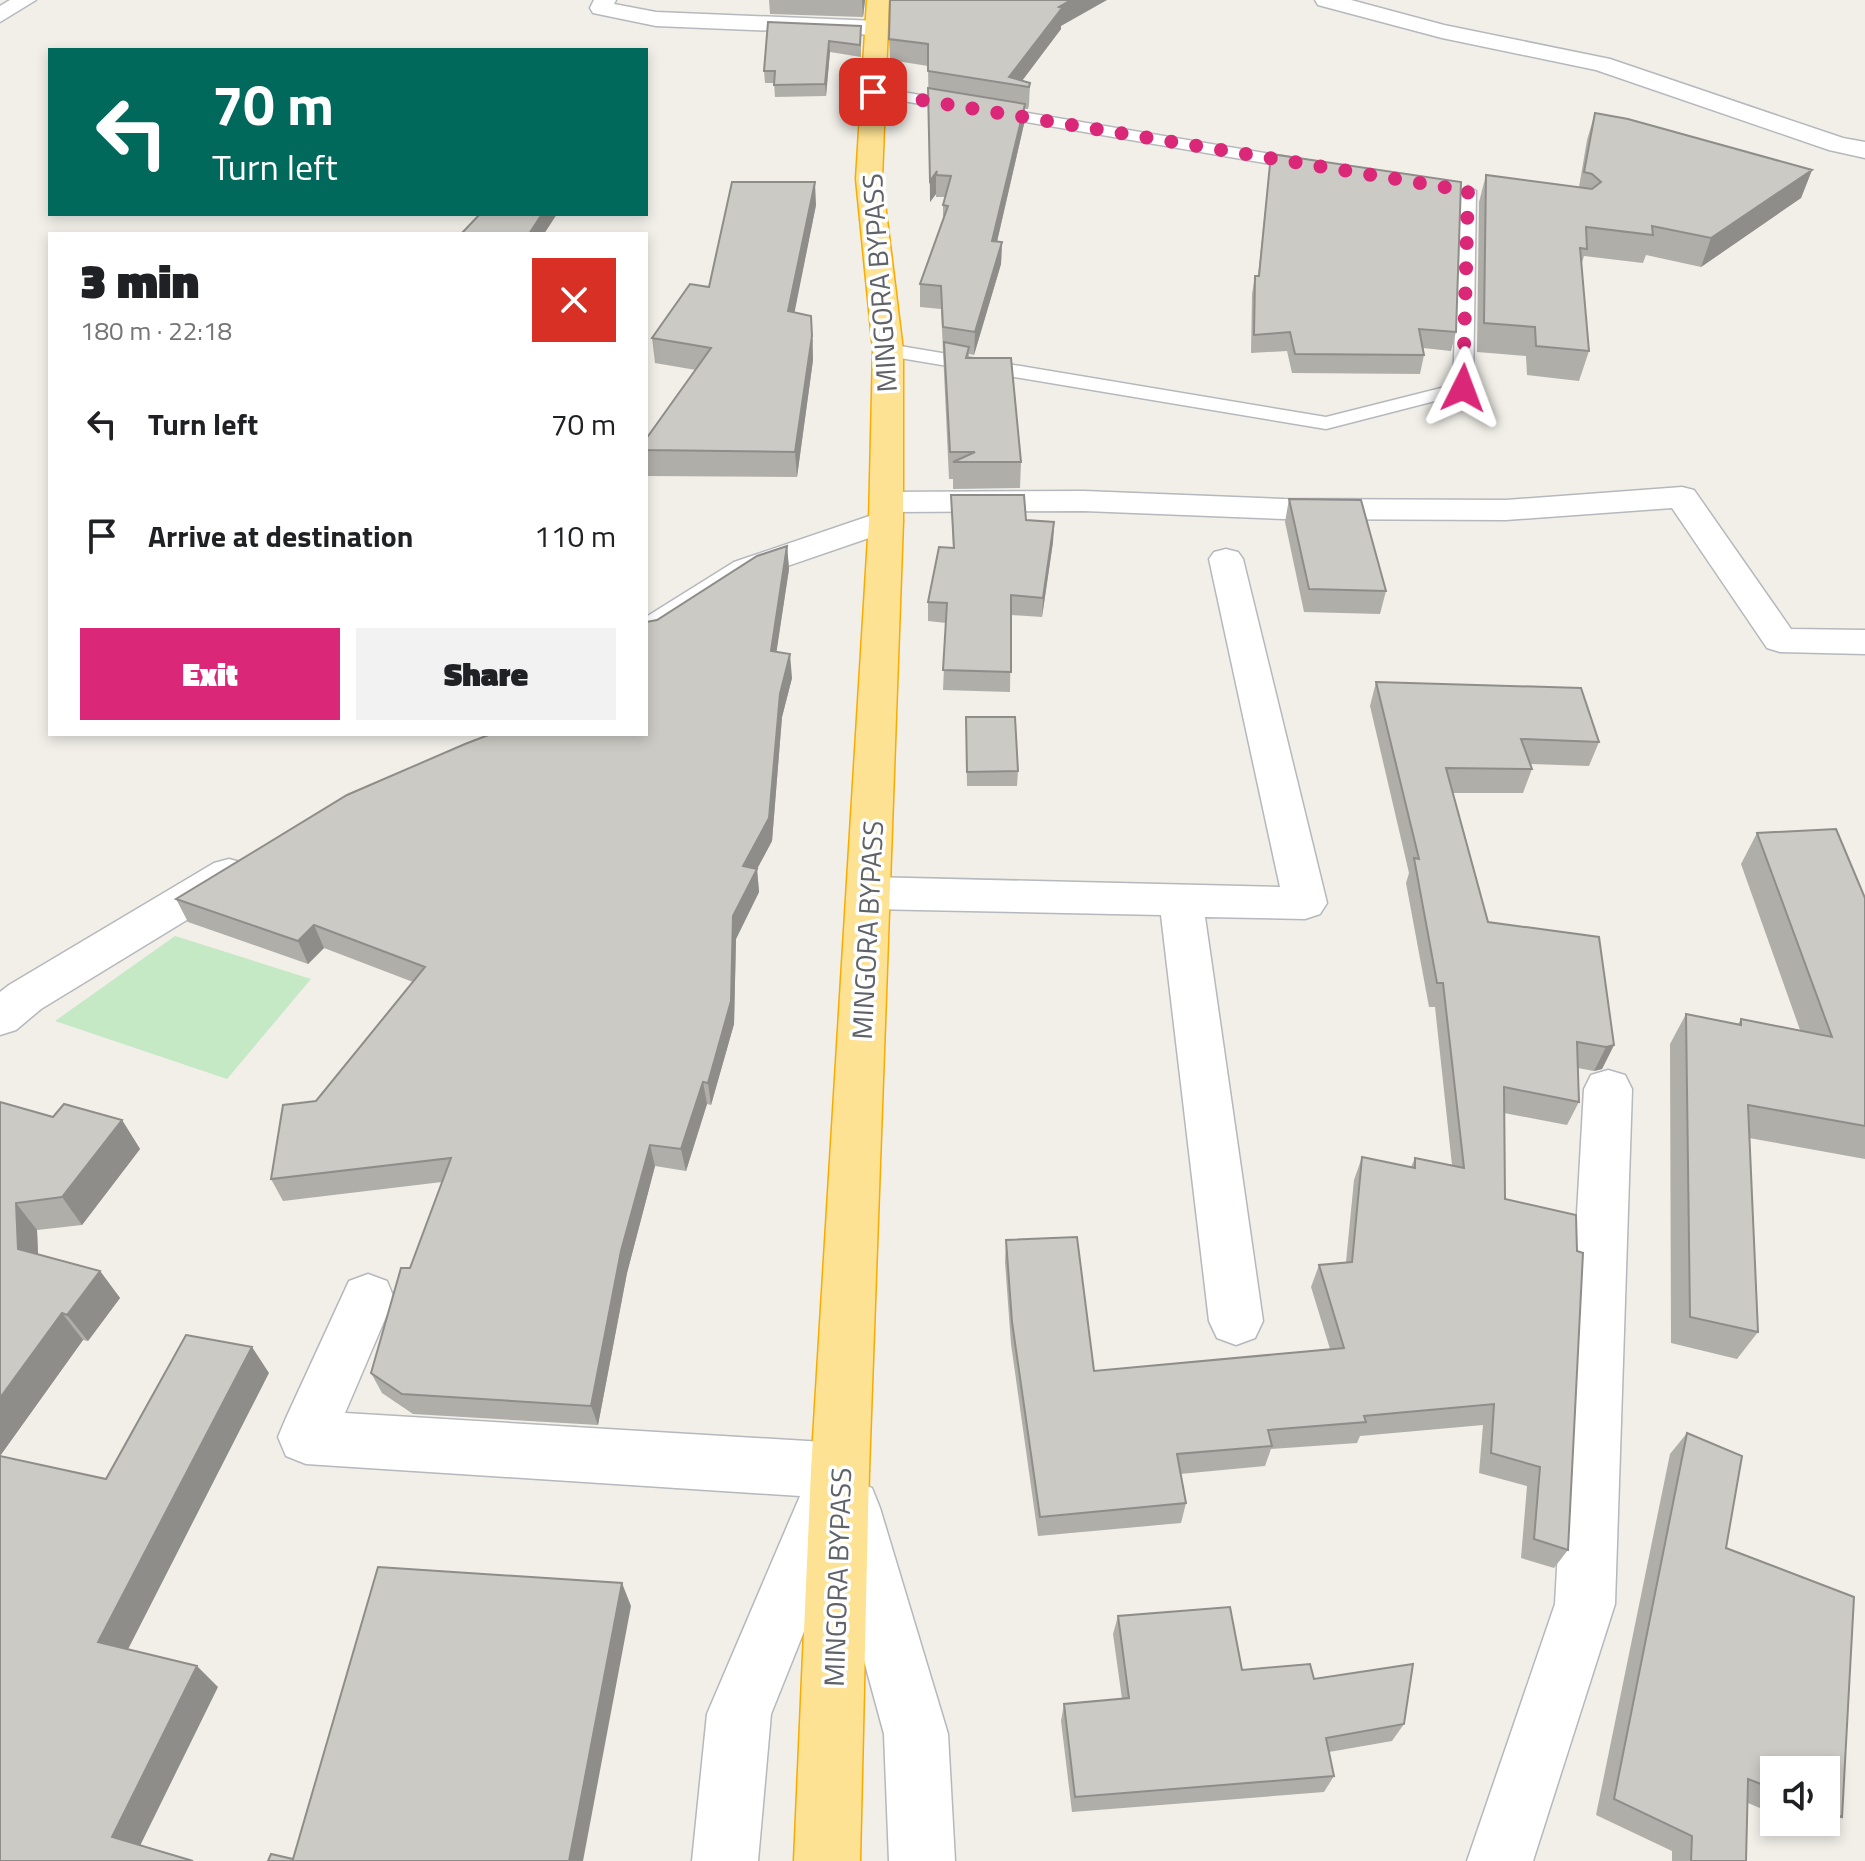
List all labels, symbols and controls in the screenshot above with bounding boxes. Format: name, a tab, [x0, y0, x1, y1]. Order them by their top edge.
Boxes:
pin	[839, 58, 907, 126]
text: 70 m	[212, 62, 334, 147]
icon: arrive	[851, 70, 895, 114]
icon: left	[80, 80, 184, 184]
text: Turn left	[212, 139, 338, 194]
street label: MINGORA BYPASS	[850, 172, 908, 394]
text: 3 min	[80, 244, 199, 317]
button: close	[532, 258, 616, 342]
text: 180 m · 22:18	[80, 311, 232, 350]
position arrow	[1421, 346, 1505, 430]
text: Turn left	[148, 401, 258, 447]
text: 70 m	[551, 401, 616, 447]
icon: left	[80, 402, 124, 446]
text: Arrive at destination	[148, 513, 413, 559]
text: 110 m	[534, 513, 616, 559]
icon: arrive	[80, 514, 124, 558]
button: Exit	[80, 628, 340, 720]
button: Share	[356, 628, 616, 720]
street label: MINGORA BYPASS	[840, 819, 894, 1041]
street label: MINGORA BYPASS	[812, 1467, 862, 1687]
map controls	[1760, 1756, 1840, 1836]
button: sound	[1760, 1756, 1840, 1836]

